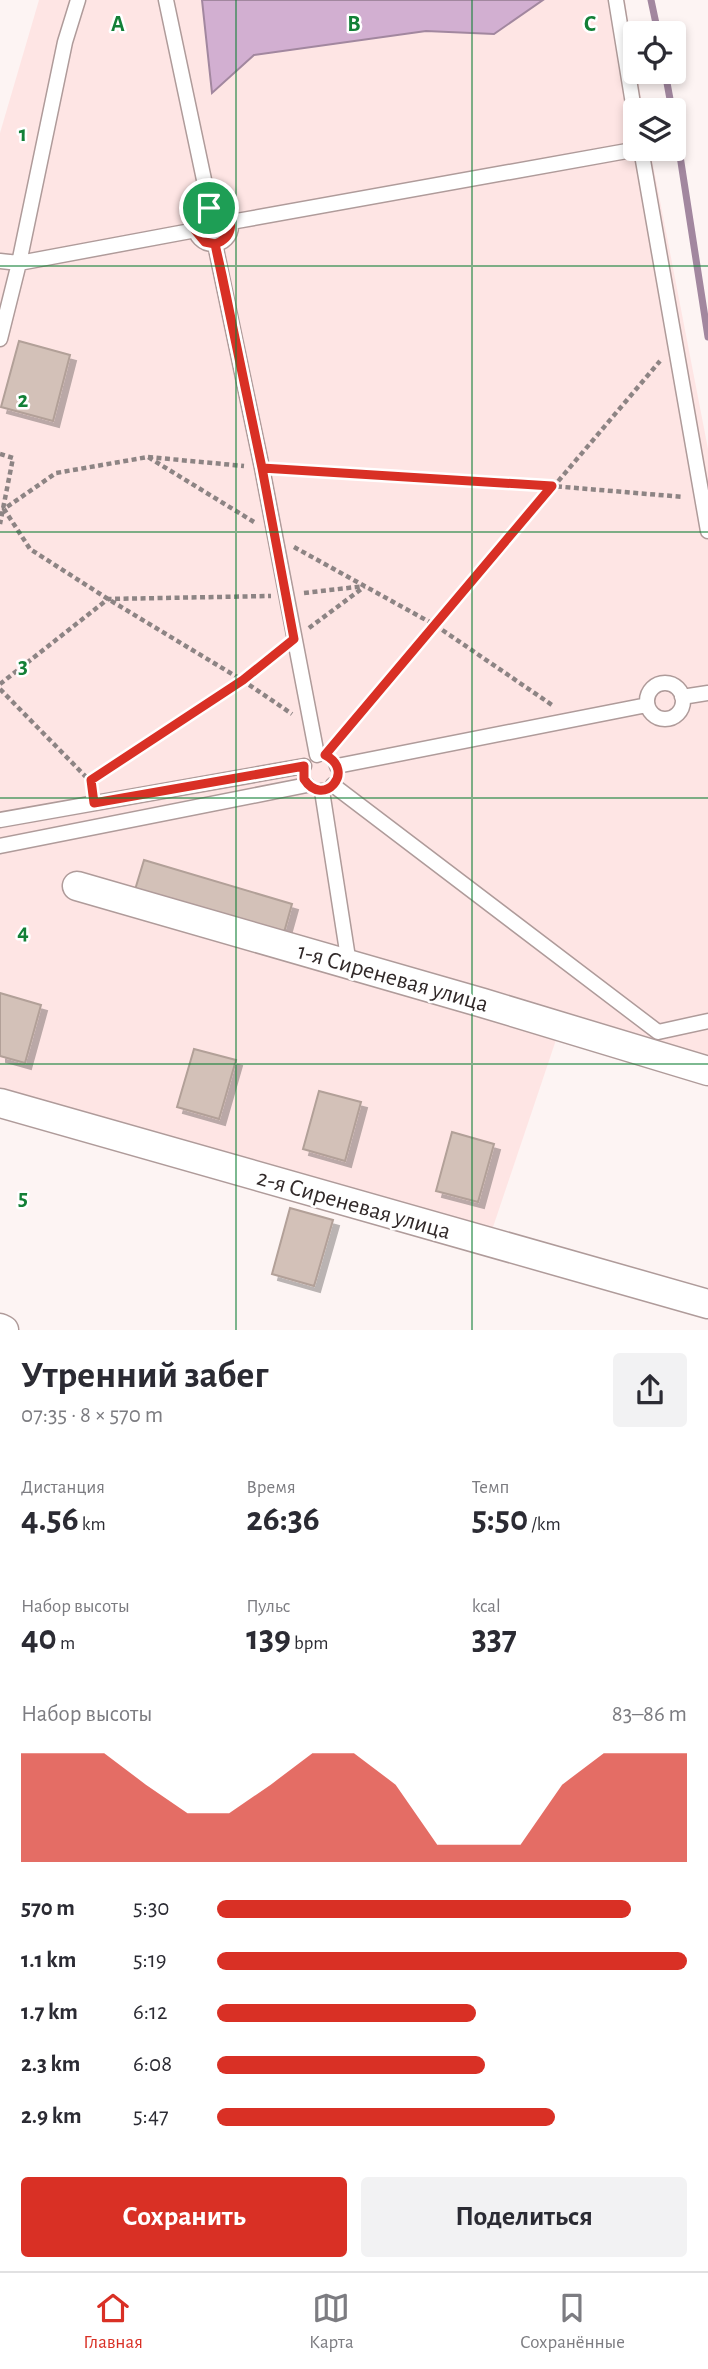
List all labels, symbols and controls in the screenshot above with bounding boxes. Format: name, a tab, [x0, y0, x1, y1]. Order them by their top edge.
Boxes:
text: A	[111, 13, 125, 36]
text: B	[347, 13, 361, 36]
text: C	[584, 13, 596, 36]
map controls	[623, 21, 686, 161]
button: locate	[623, 21, 686, 84]
button: layers	[623, 98, 686, 161]
text: 1	[19, 123, 27, 146]
pin	[179, 178, 239, 238]
icon: arrive	[190, 189, 228, 227]
text: 2	[18, 389, 29, 412]
text: 3	[18, 655, 28, 678]
text: 4	[17, 921, 29, 944]
street label: 1-я Сиреневая улица	[295, 939, 491, 1017]
street label: 2-я Сиреневая улица	[254, 1166, 453, 1244]
text: 5	[18, 1187, 28, 1210]
button: share	[613, 1353, 687, 1427]
text: Утренний забег	[21, 1357, 268, 1395]
text: 07:35 · 8 × 570 m	[21, 1404, 163, 1427]
text: Дистанция	[21, 1478, 105, 1497]
text: Время	[246, 1478, 296, 1497]
text: Темп	[472, 1478, 510, 1497]
text: 4.56	[21, 1502, 79, 1537]
text: 26:36	[246, 1502, 320, 1537]
text: 5:50	[472, 1502, 528, 1537]
text: km	[79, 1515, 106, 1534]
text: /km	[528, 1515, 561, 1534]
text: Набор высоты	[21, 1597, 130, 1616]
text: Пульс	[246, 1597, 290, 1616]
text: kcal	[472, 1597, 501, 1616]
text: 40	[21, 1621, 57, 1656]
text: 139	[246, 1621, 291, 1656]
text: 337	[472, 1621, 517, 1656]
text: m	[57, 1634, 75, 1653]
text: bpm	[291, 1634, 329, 1653]
text: Набор высоты	[21, 1703, 153, 1726]
text: 83–86 m	[612, 1703, 687, 1726]
text: 570 m	[21, 1897, 75, 1920]
text: 5:30	[133, 1897, 170, 1920]
text: 1.1 km	[21, 1949, 76, 1972]
text: 5:19	[133, 1949, 167, 1972]
text: 1.7 km	[21, 2001, 78, 2024]
text: 6:12	[133, 2001, 167, 2024]
text: 2.3 km	[21, 2053, 80, 2076]
text: 6:08	[133, 2053, 172, 2076]
text: 2.9 km	[21, 2105, 82, 2128]
text: 5:47	[133, 2105, 169, 2128]
button: Сохранить	[21, 2177, 347, 2257]
button: Поделиться	[361, 2177, 687, 2257]
tab: Главная	[83, 2289, 143, 2354]
tab: Карта	[309, 2289, 354, 2354]
tab: Сохранённые	[520, 2289, 625, 2354]

